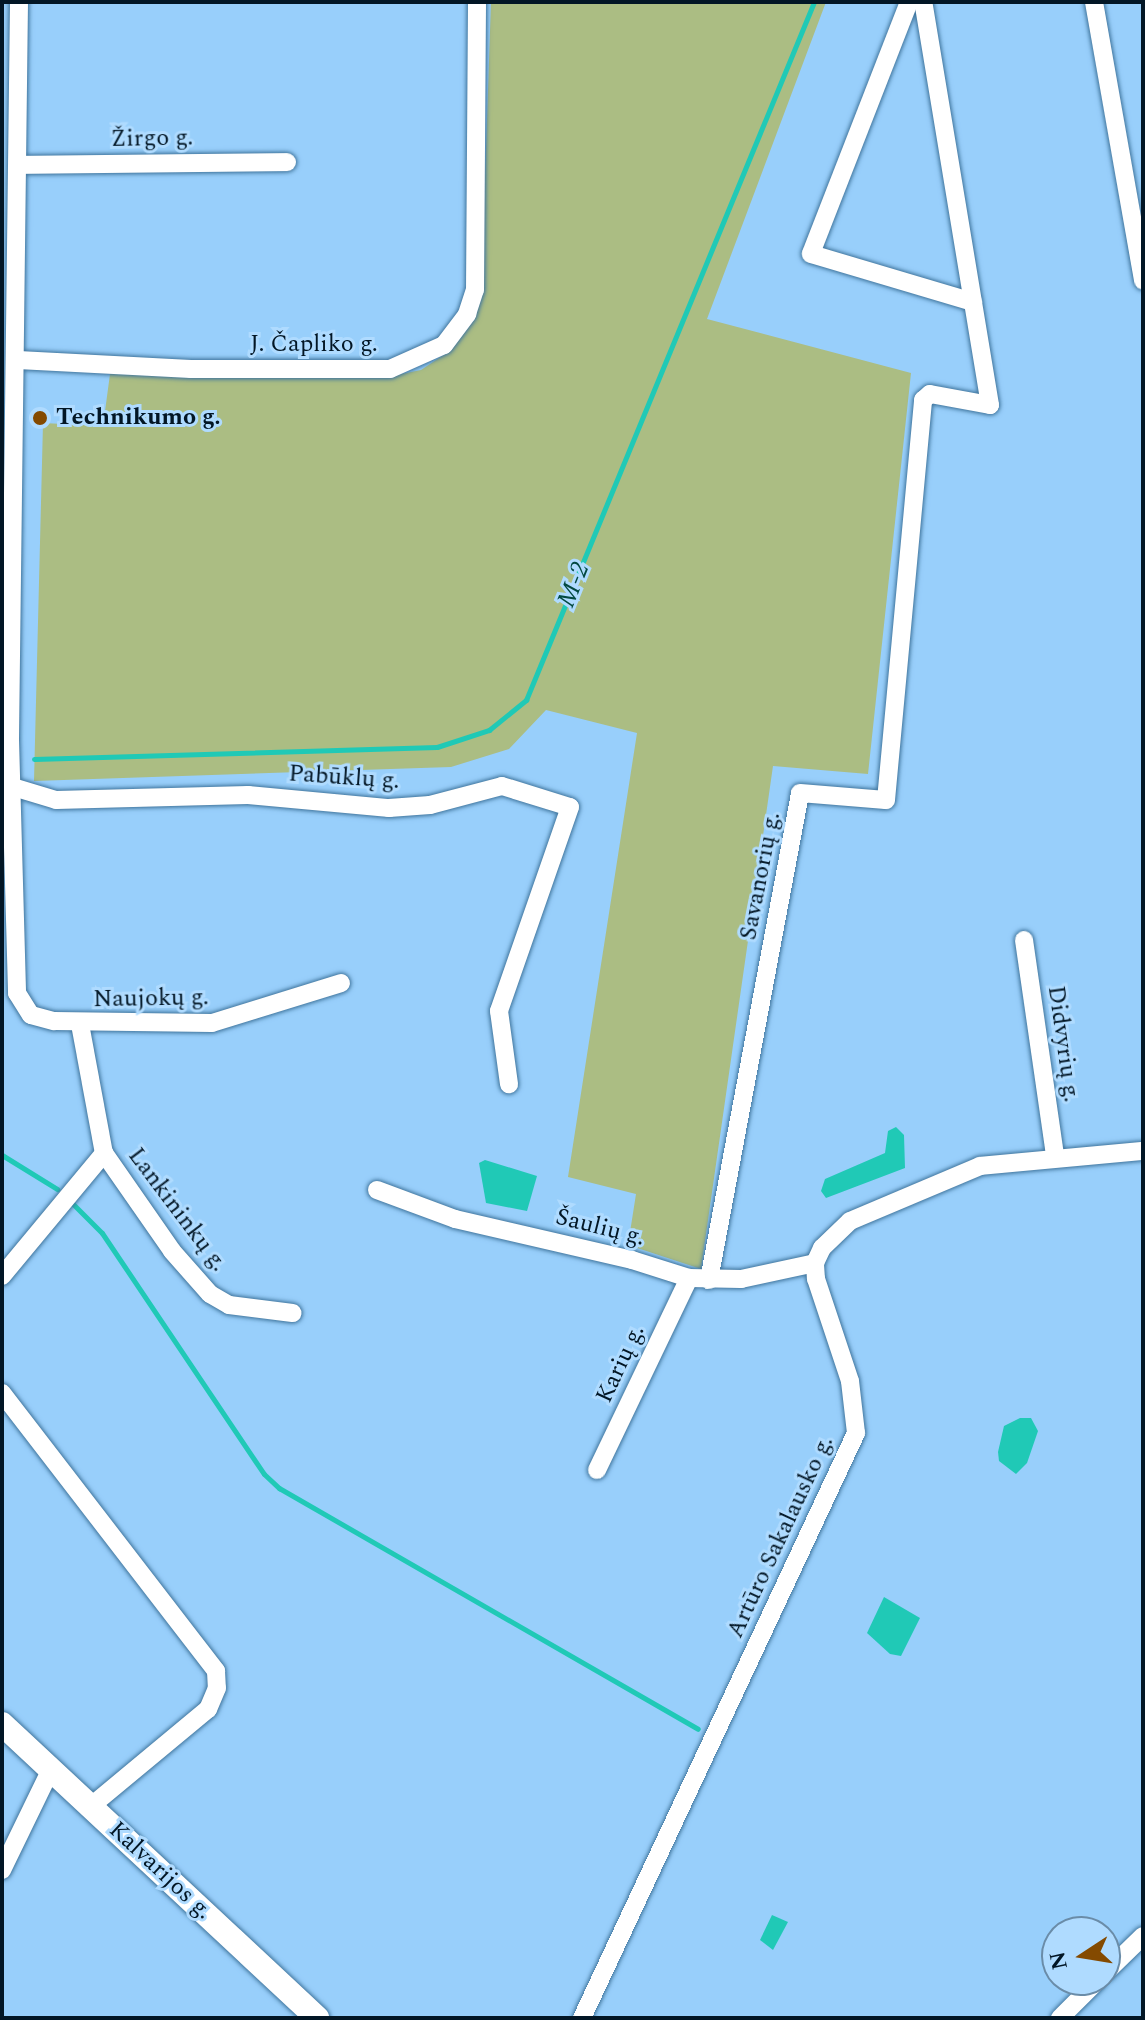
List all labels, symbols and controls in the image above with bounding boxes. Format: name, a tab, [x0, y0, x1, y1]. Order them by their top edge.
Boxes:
street label: Žirgo g.	[110, 124, 194, 154]
street label: J. Čapliko g.	[250, 331, 378, 359]
place label: Technikumo g.	[56, 404, 221, 432]
marker: Technikumo g.	[31, 409, 49, 427]
water label: M-2	[551, 558, 597, 612]
street label: Pabūklų g.	[288, 760, 400, 796]
street label: Savanorių g.	[734, 810, 788, 942]
street label: Naujokų g.	[93, 984, 209, 1014]
street label: Didvyrių g.	[1041, 984, 1085, 1104]
street label: Lankininkų g.	[121, 1142, 233, 1278]
street label: Šaulių g.	[553, 1203, 647, 1253]
street label: Karių g.	[590, 1320, 652, 1408]
street label: Artūro Sakalausko g.	[721, 1431, 841, 1643]
street label: Kalvarijos g.	[102, 1816, 218, 1926]
north arrow	[1041, 1916, 1121, 1996]
text: N	[1041, 1948, 1077, 1973]

